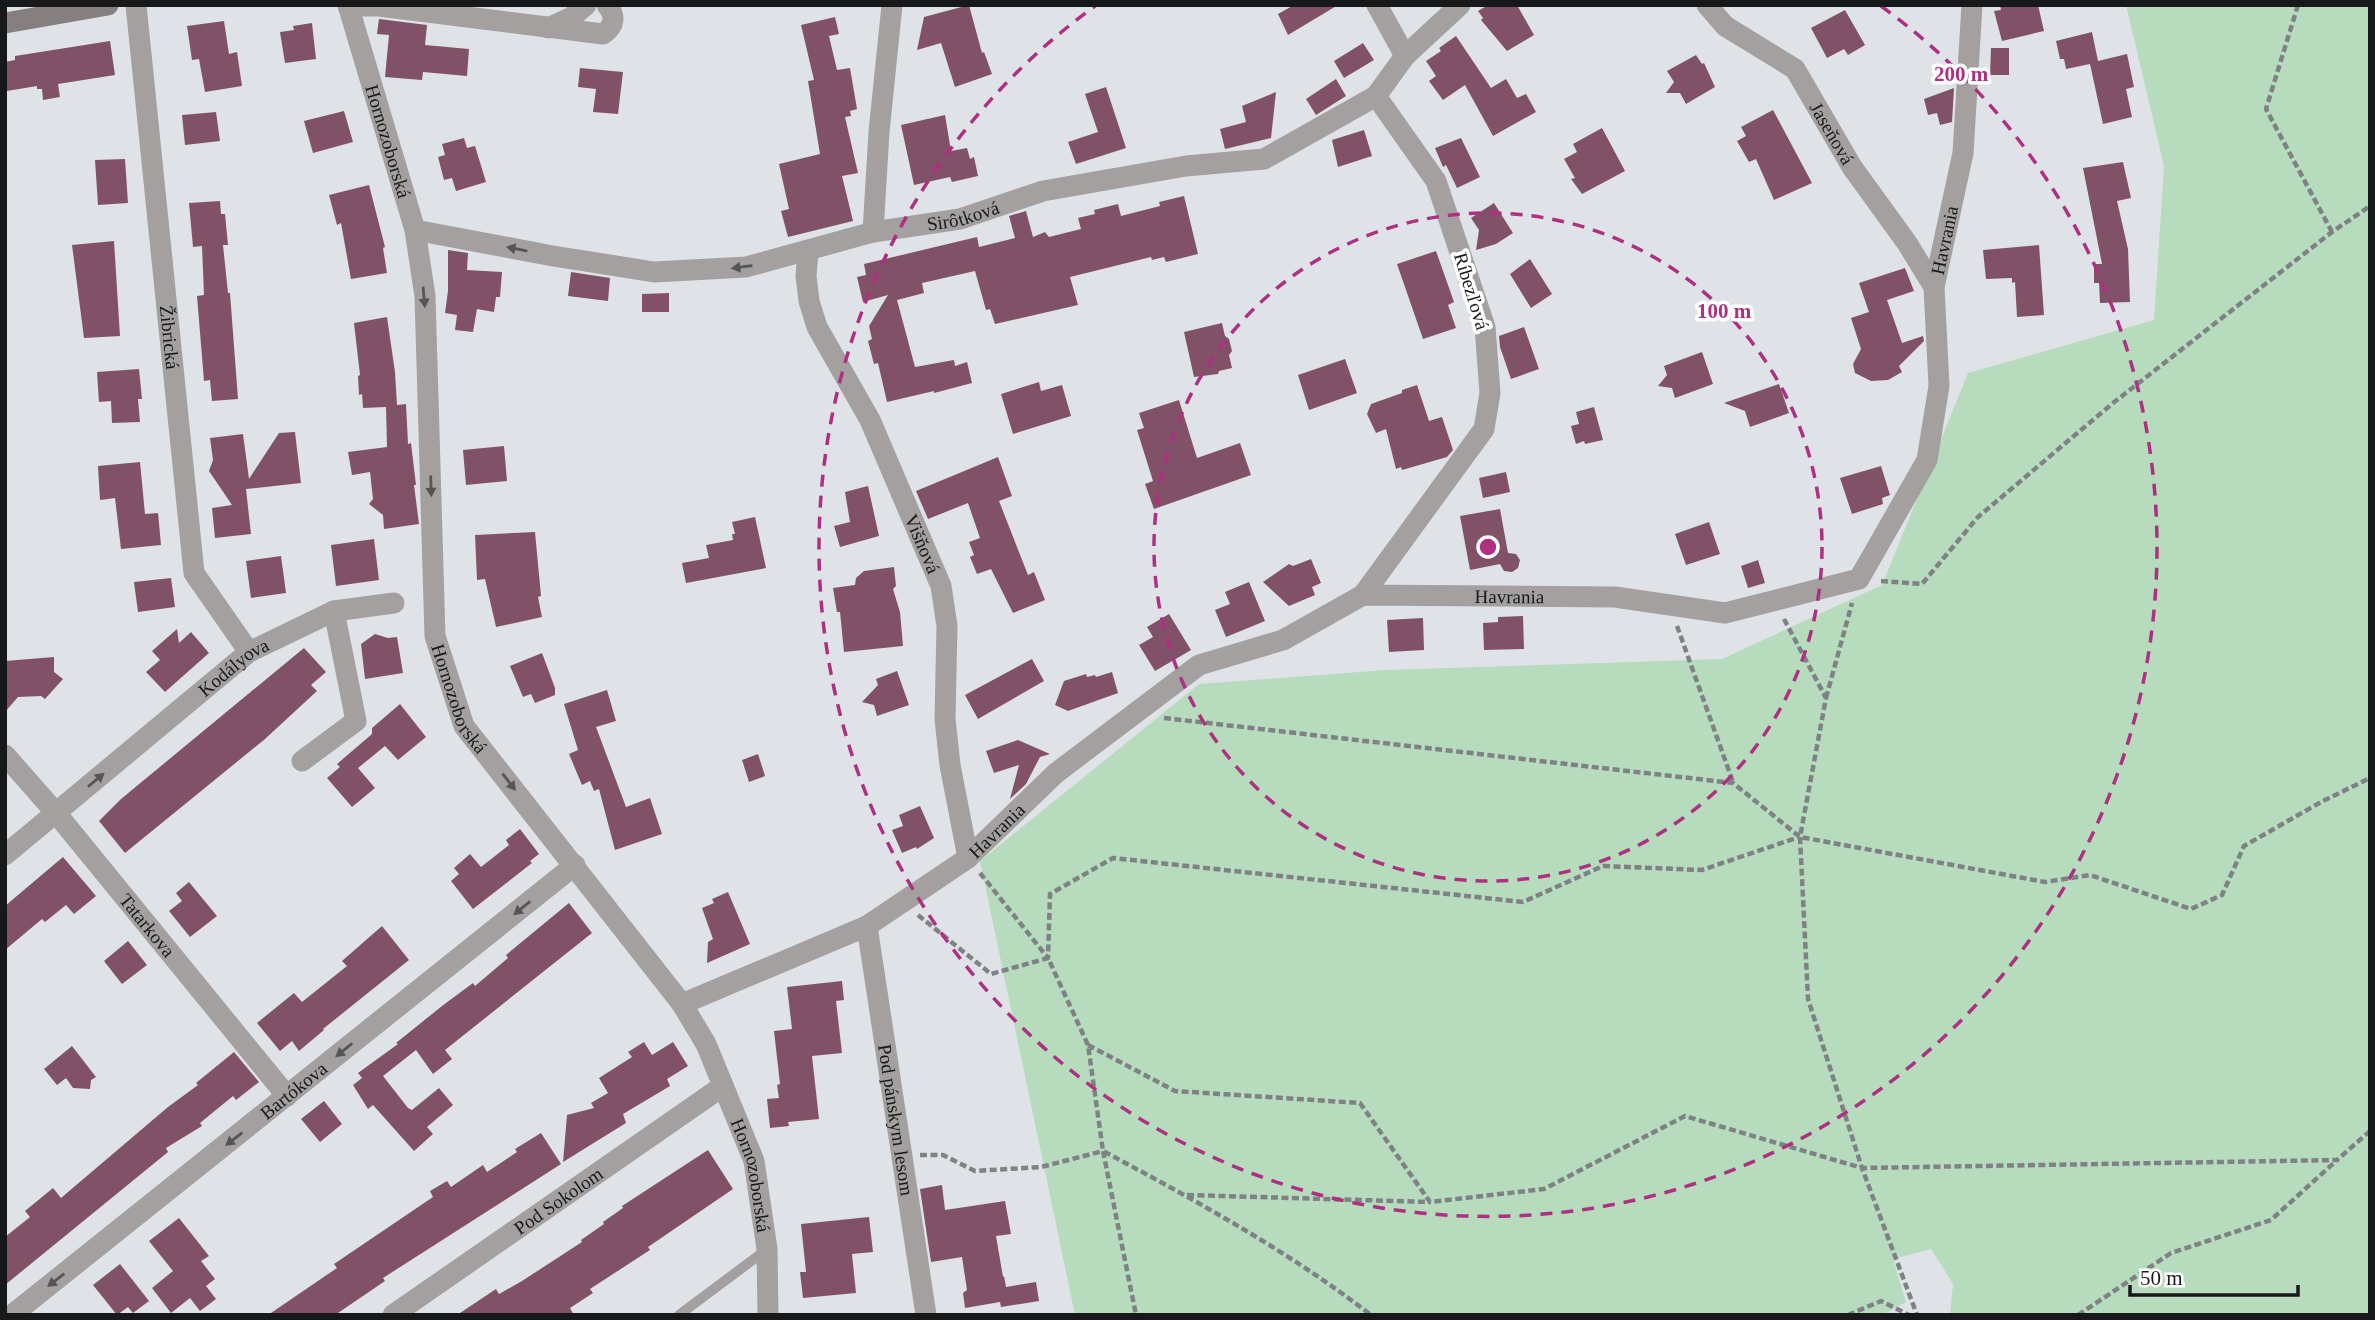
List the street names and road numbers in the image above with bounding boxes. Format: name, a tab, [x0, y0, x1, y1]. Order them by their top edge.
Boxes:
street label: Hornozoborská	[361, 82, 415, 201]
street label: Jaseňová	[1806, 98, 1858, 169]
street label: Sirôtková	[925, 196, 1002, 235]
street label: Havrania	[1927, 203, 1962, 277]
street label: Ríbezľová	[1450, 250, 1493, 333]
street label: Žibrická	[156, 304, 183, 371]
street label: Višňová	[901, 511, 945, 577]
street label: Havrania	[1475, 586, 1545, 607]
street label: Kodályova	[194, 634, 273, 701]
street label: Hornozoborská	[427, 641, 492, 758]
street label: Havrania	[964, 799, 1029, 863]
street label: Tatarkova	[115, 890, 180, 962]
street label: Pod pánskym lesom	[874, 1043, 918, 1197]
street label: Bartókova	[256, 1057, 331, 1124]
street label: Hornozoborská	[727, 1115, 774, 1234]
street label: Pod Sokolom	[510, 1163, 607, 1239]

